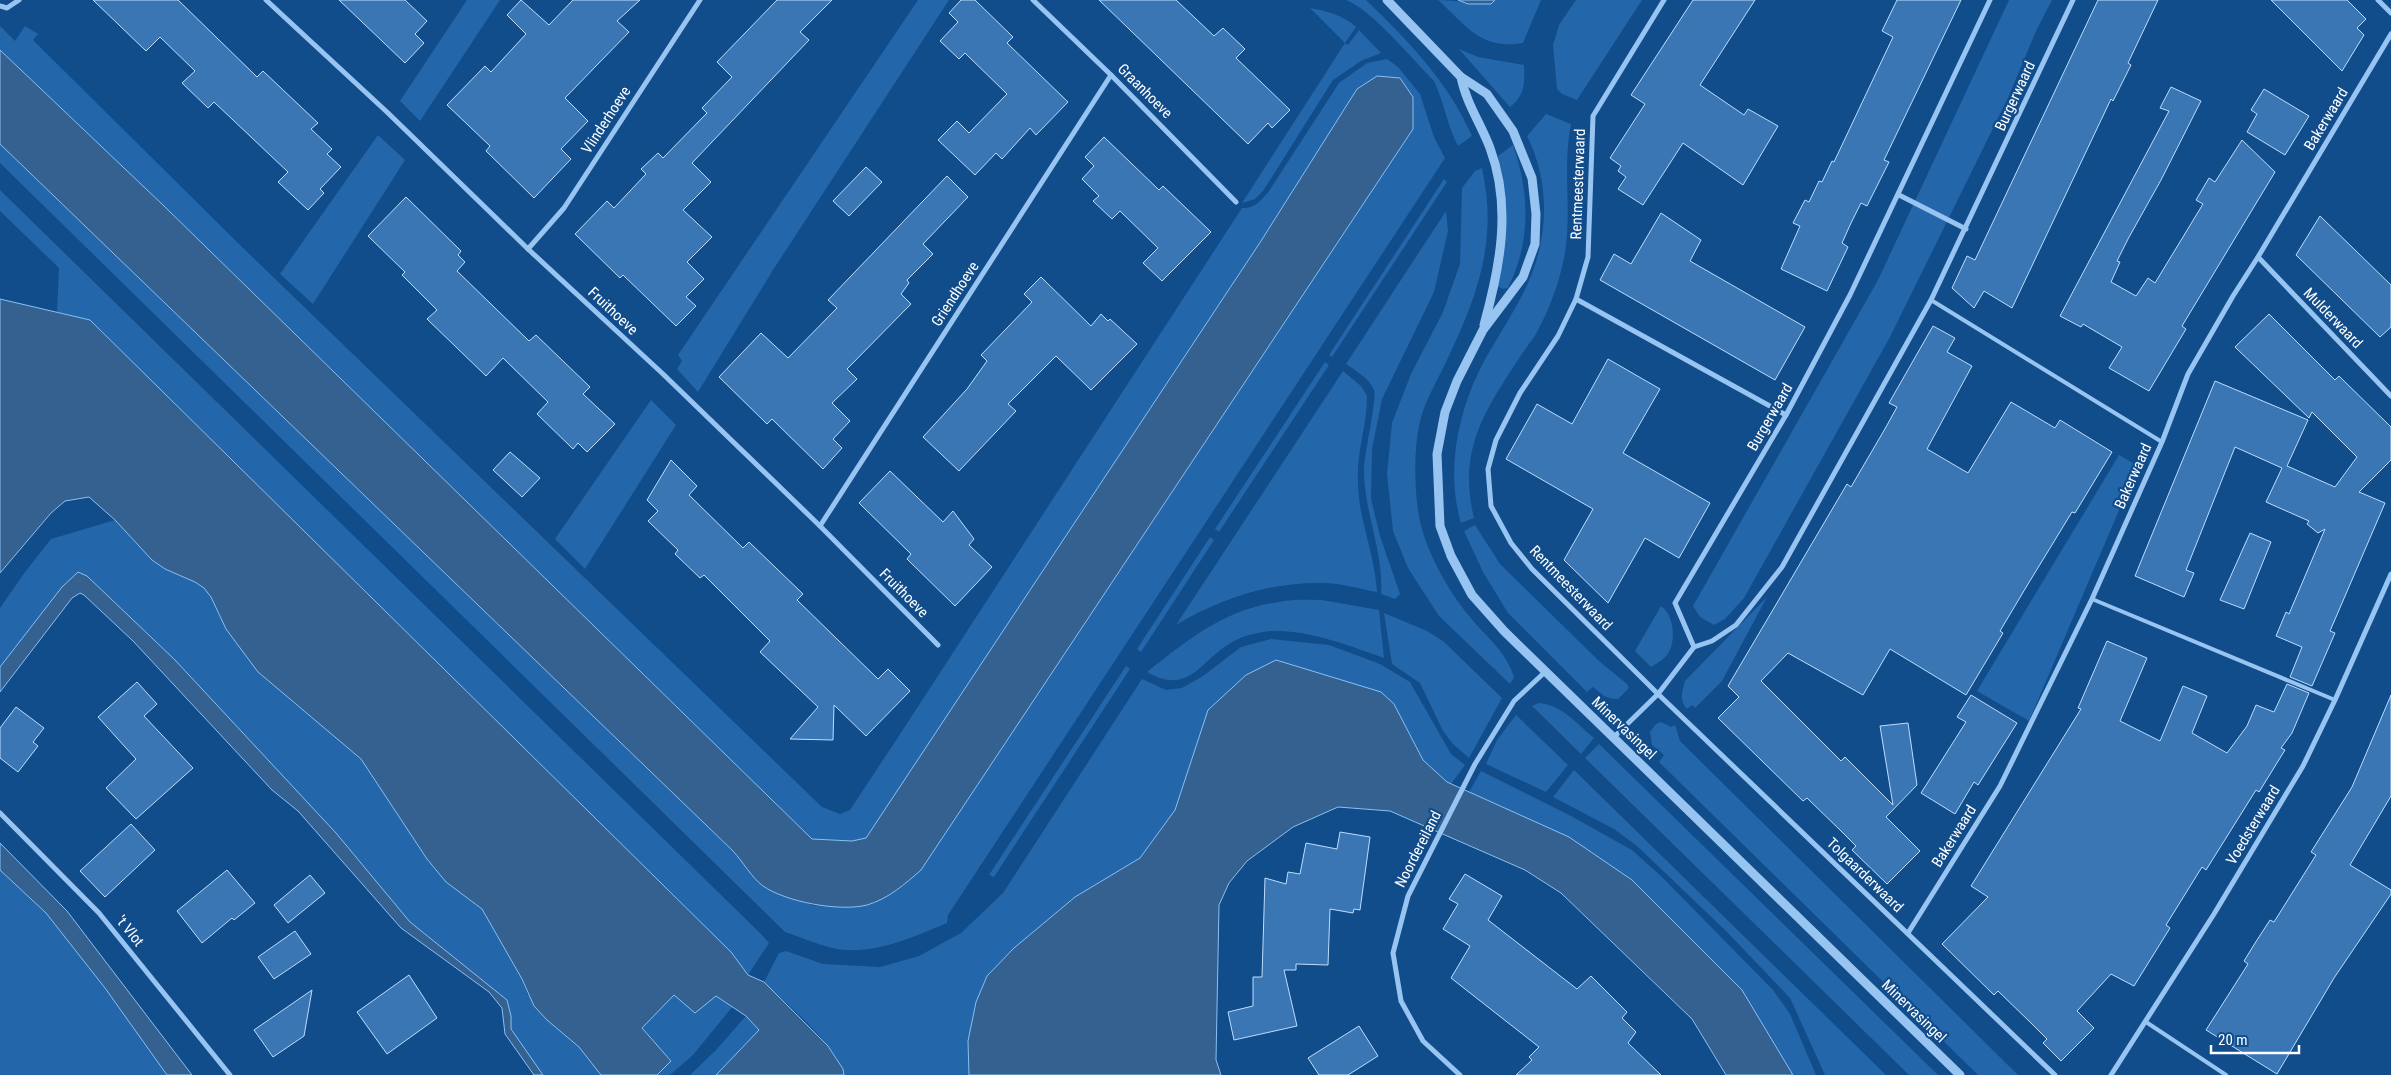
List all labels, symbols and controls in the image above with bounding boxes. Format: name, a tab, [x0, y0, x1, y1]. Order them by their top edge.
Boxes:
street label: Burgerwaard	[1991, 58, 2039, 134]
street label: Graanhoeve	[1114, 60, 1176, 122]
street label: Vlinderhoeve	[578, 83, 634, 157]
street label: Bakerwaard	[2300, 84, 2352, 154]
street label: Rentmeesterwaard	[1567, 128, 1589, 240]
street label: Griendhoeve	[927, 258, 983, 330]
street label: Fruithoeve	[584, 283, 642, 339]
street label: Mulderwaard	[2300, 284, 2366, 352]
street label: Burgerwaard	[1743, 380, 1797, 454]
street label: Bakerwaard	[2111, 440, 2155, 512]
street label: Rentmeesterwaard	[1526, 542, 1616, 634]
street label: Fruithoeve	[876, 565, 932, 621]
street label: Minervasingel	[1588, 693, 1660, 763]
street label: Voedsterwaard	[2222, 782, 2284, 868]
street label: Bakerwaard	[1928, 802, 1980, 870]
street label: Noordereiland	[1391, 808, 1445, 890]
street label: Tolgaarderwaard	[1823, 834, 1907, 916]
street label: 't Vlot	[112, 912, 148, 950]
street label: Minervasingel	[1878, 976, 1950, 1046]
scale bar	[2211, 1022, 2298, 1054]
text: 20 m	[2218, 1031, 2248, 1049]

